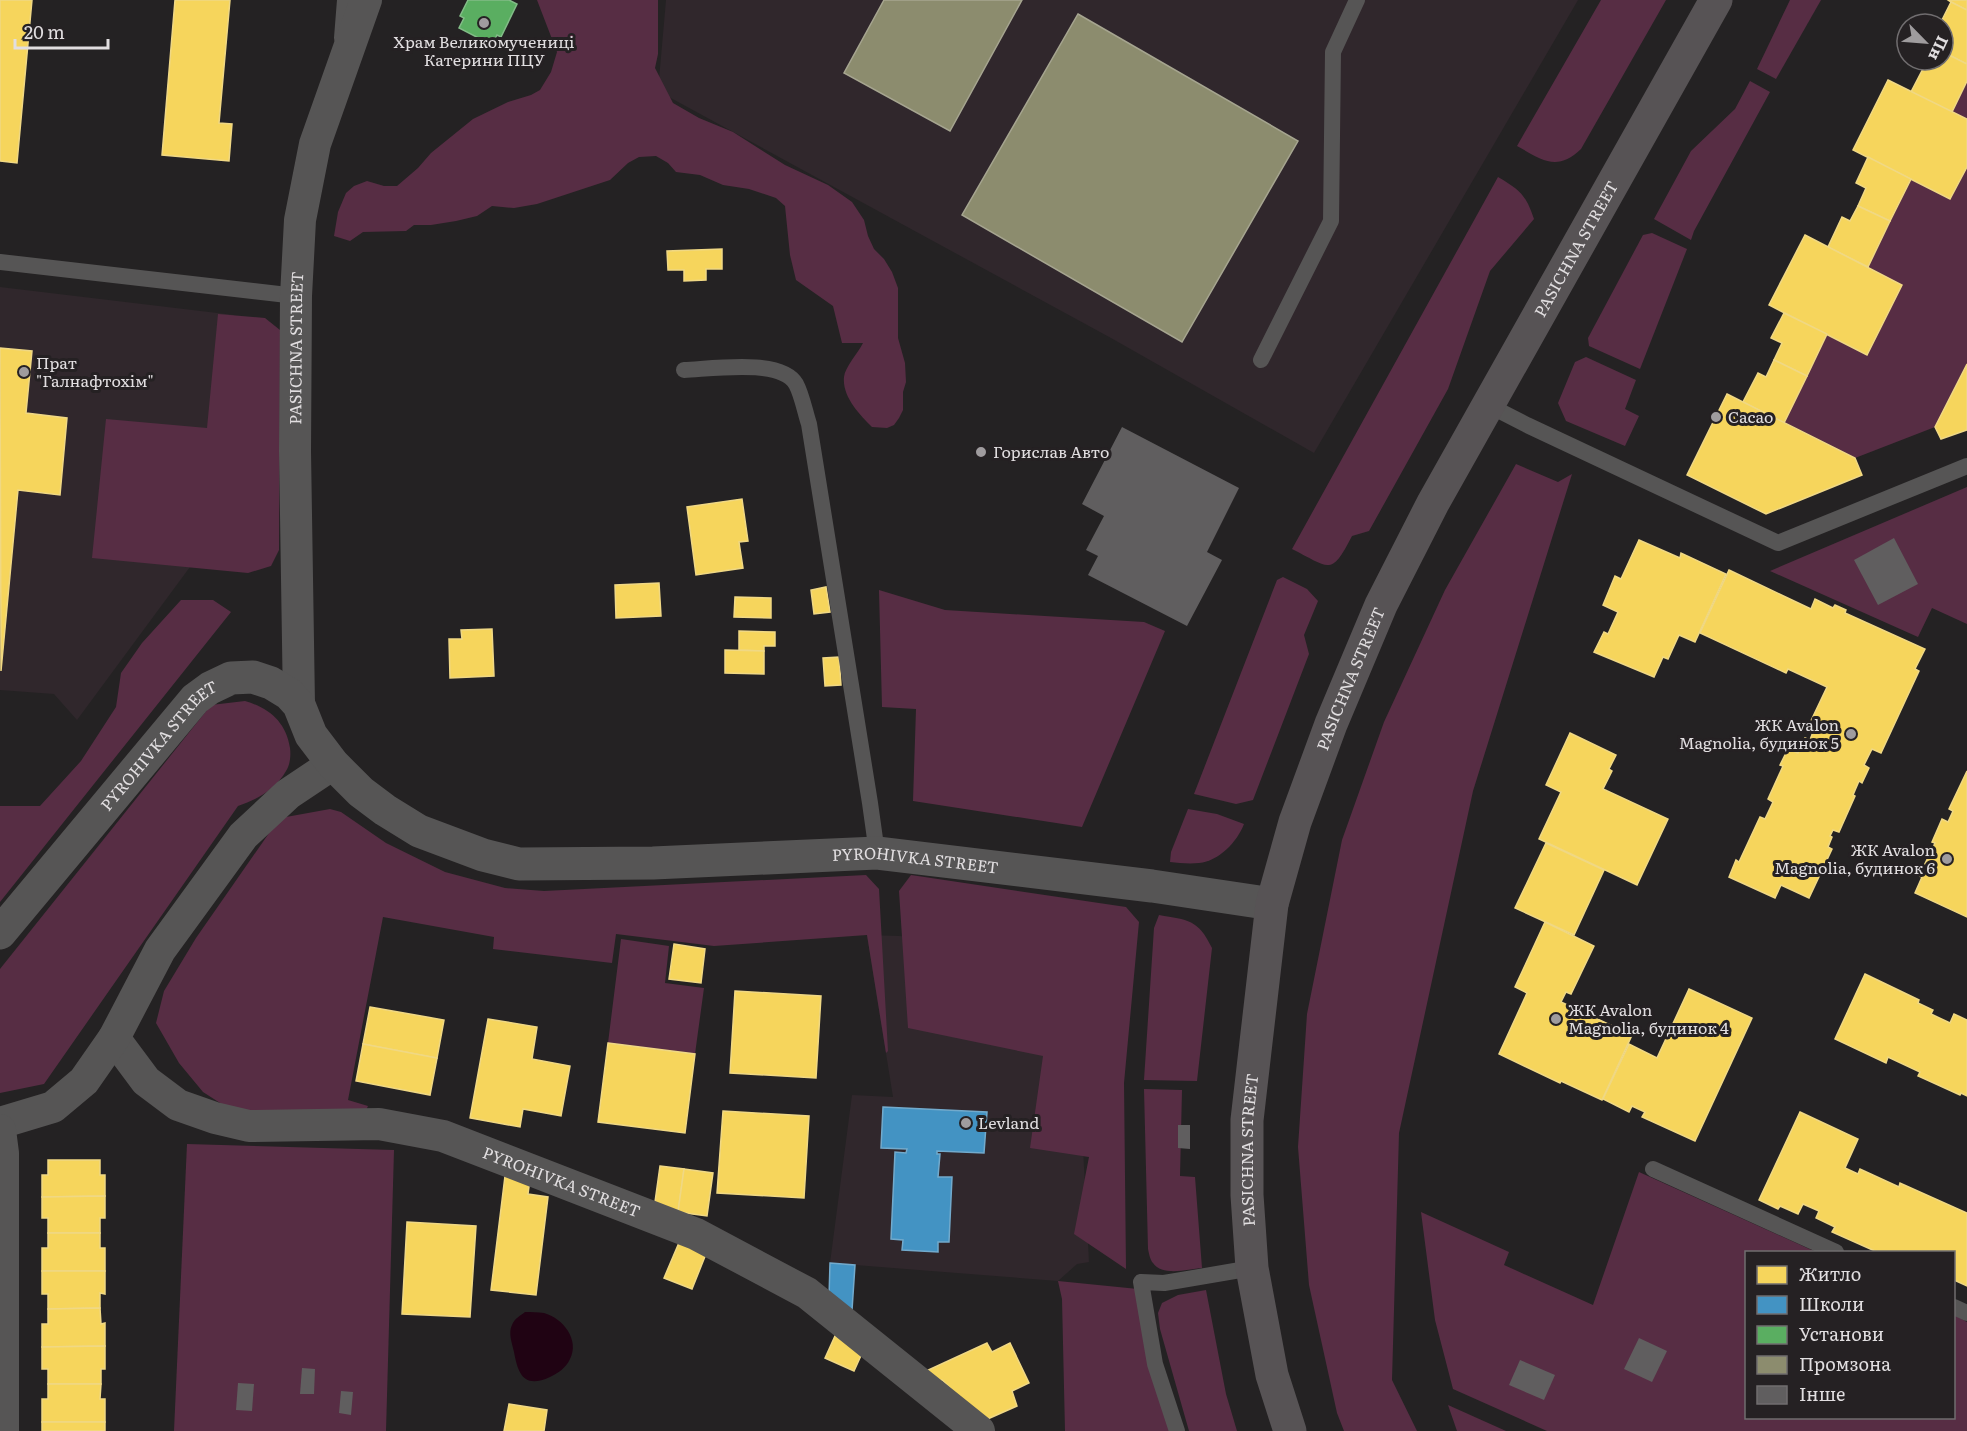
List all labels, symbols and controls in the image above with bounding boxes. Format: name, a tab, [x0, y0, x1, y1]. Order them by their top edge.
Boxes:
scale bar	[15, 12, 108, 50]
north arrow	[1895, 12, 1955, 72]
marker: Храм Великомучениці Катерини ПЦУ	[477, 16, 491, 30]
text: 20 m	[24, 18, 65, 45]
place label: Храм Великомучениці Катерини ПЦУ	[394, 29, 574, 71]
text: Пн	[1923, 32, 1956, 65]
street label: PASICHNA STREET	[1527, 176, 1623, 321]
street label: PASICHNA STREET	[282, 271, 308, 425]
place label: Прат "Галнафтохім"	[36, 350, 154, 392]
marker: Прат "Галнафтохім"	[17, 365, 31, 379]
place label: Cacao	[1728, 404, 1773, 428]
marker: Cacao	[1709, 410, 1723, 424]
place label: Горислав Авто	[993, 439, 1109, 463]
marker: Горислав Авто	[974, 445, 988, 459]
street label: PASICHNA STREET	[1309, 603, 1390, 754]
street label: PYROHIVKA STREET	[94, 673, 221, 815]
place label: ЖК Avalon Magnolia, будинок 5	[1679, 712, 1839, 754]
marker: ЖК Avalon Magnolia, будинок 5	[1844, 727, 1858, 741]
place label: ЖК Avalon Magnolia, будинок 6	[1774, 837, 1935, 879]
street label: PYROHIVKA STREET	[831, 840, 1000, 879]
marker: ЖК Avalon Magnolia, будинок 6	[1940, 852, 1954, 866]
place label: ЖК Avalon Magnolia, будинок 4	[1568, 997, 1729, 1039]
marker: ЖК Avalon Magnolia, будинок 4	[1549, 1012, 1563, 1026]
street label: PASICHNA STREET	[1234, 1072, 1263, 1227]
place label: Levland	[978, 1110, 1040, 1134]
marker: Levland	[959, 1116, 973, 1130]
street label: PYROHIVKA STREET	[479, 1140, 645, 1222]
legend	[1745, 1251, 1955, 1419]
text: Житло	[1799, 1260, 1861, 1287]
text: Школи	[1799, 1290, 1864, 1317]
text: Установи	[1799, 1320, 1884, 1347]
text: Промзона	[1799, 1350, 1891, 1377]
text: Інше	[1799, 1380, 1845, 1407]

